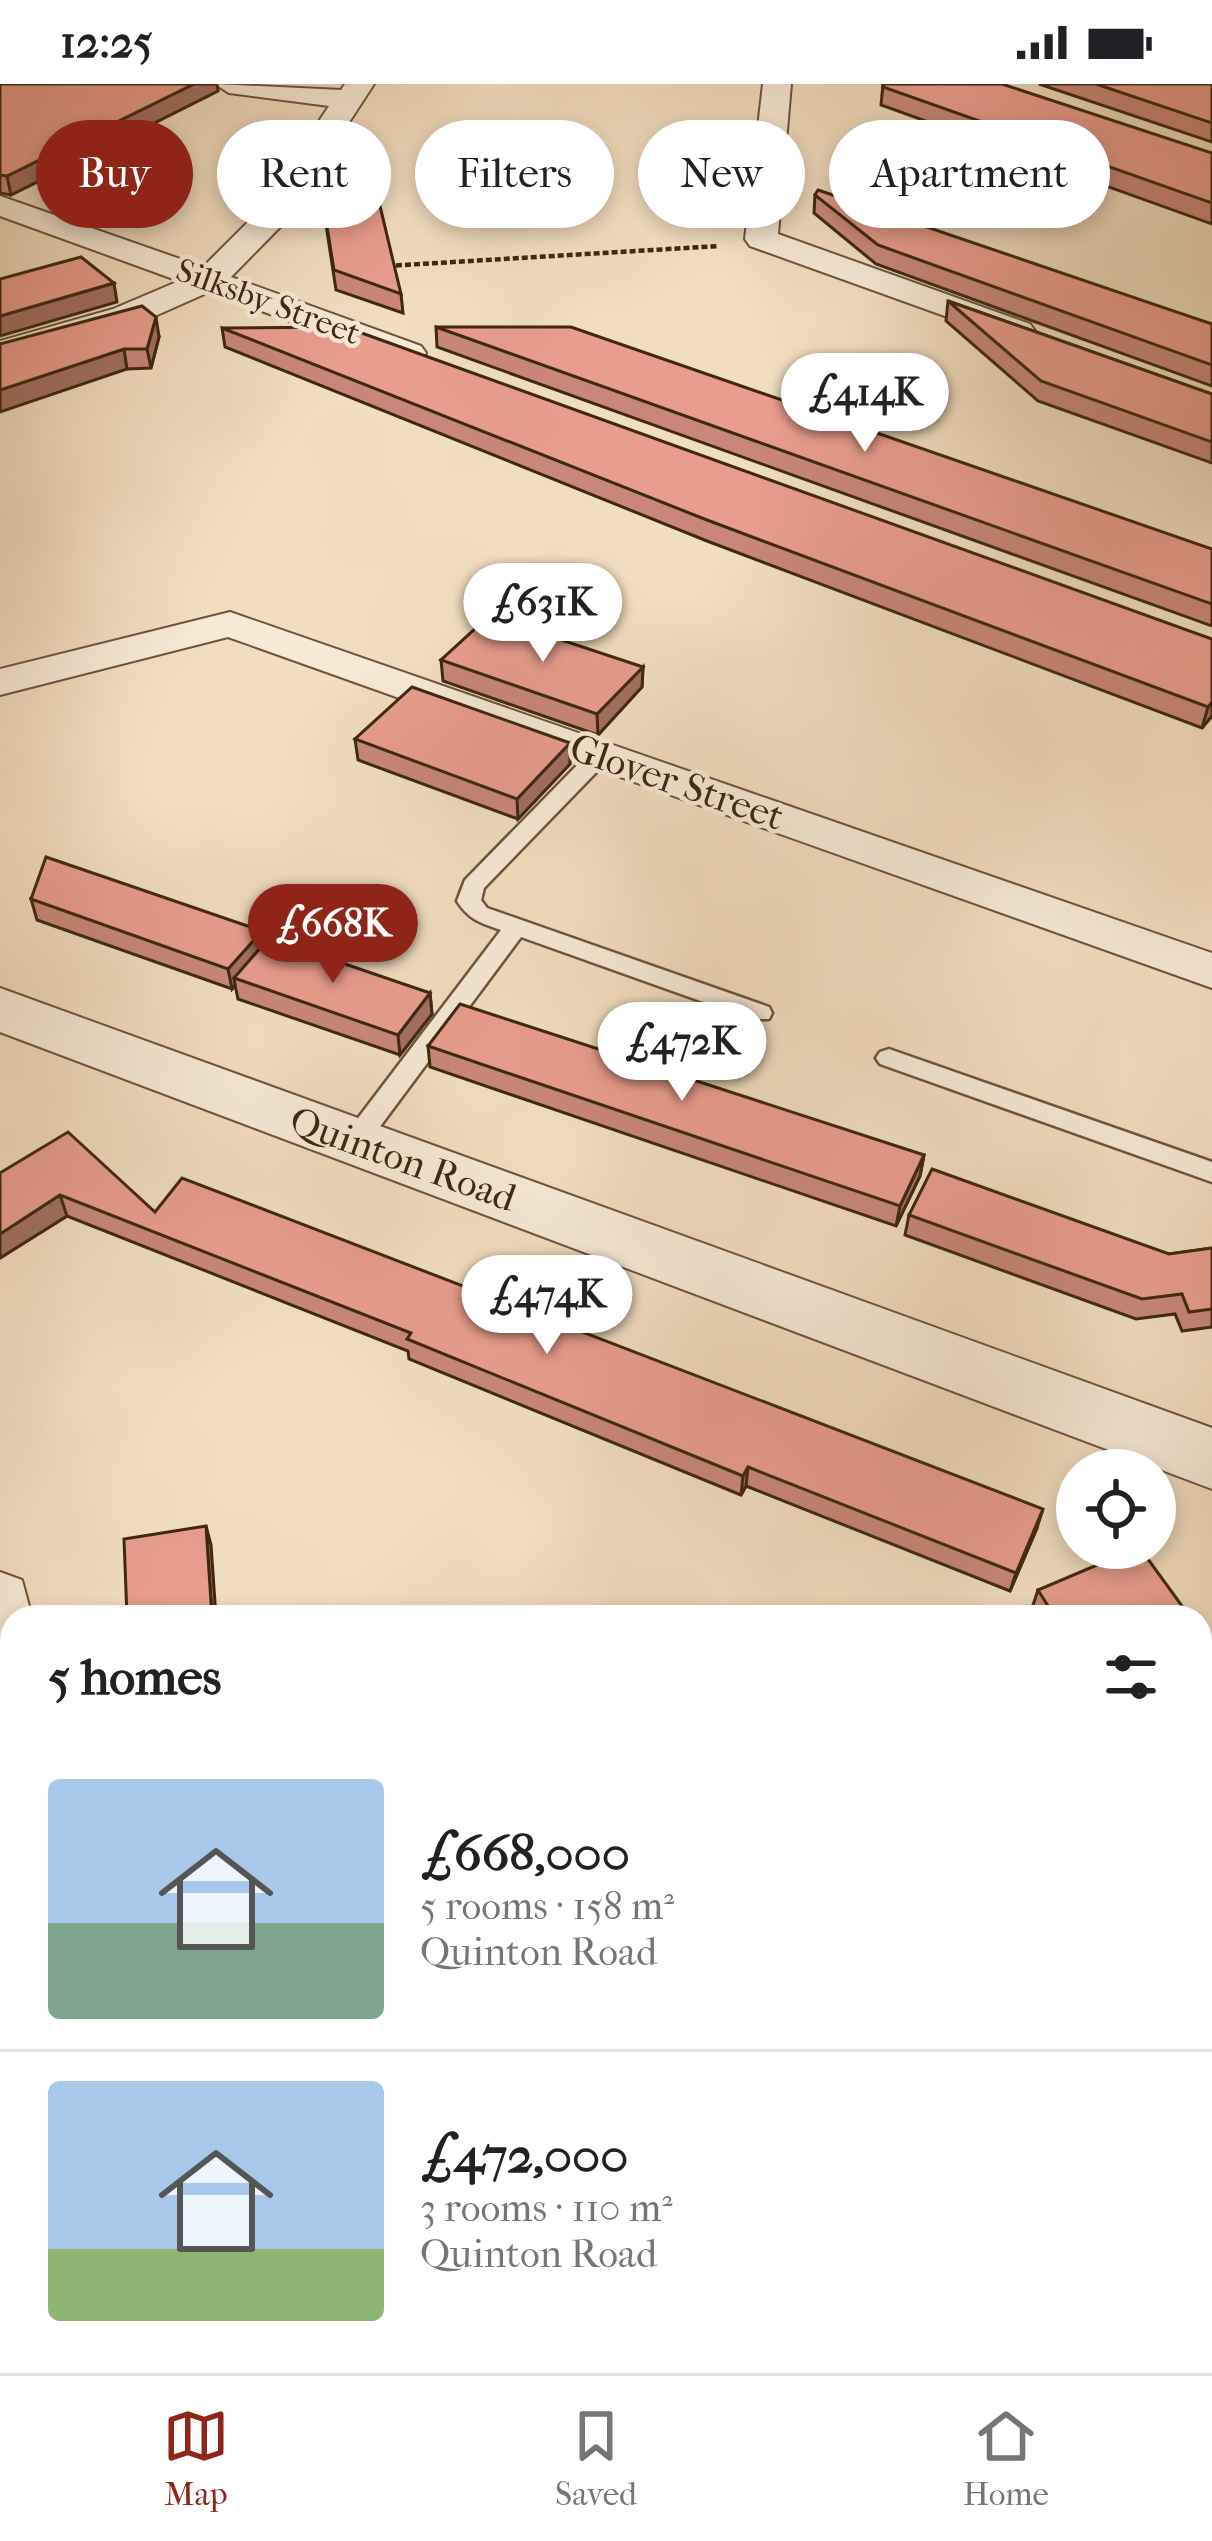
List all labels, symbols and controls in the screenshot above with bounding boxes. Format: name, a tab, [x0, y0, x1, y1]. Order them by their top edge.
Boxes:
text: 12:25	[60, 16, 153, 69]
chip: Buy	[36, 120, 193, 228]
chip: Rent	[217, 120, 391, 228]
chip: Filters	[415, 120, 614, 228]
chip: New	[638, 120, 805, 228]
chip: Apartment	[829, 120, 1110, 228]
street label: Silksby Street	[171, 251, 366, 353]
pin: £414K	[781, 353, 949, 455]
text: £414K	[808, 369, 922, 415]
pin: £631K	[459, 563, 627, 665]
text: £631K	[490, 579, 596, 625]
street label: Glover Street	[564, 724, 790, 840]
pin: £668K	[249, 884, 417, 986]
text: £668K	[275, 900, 391, 946]
pin: £472K	[598, 1002, 766, 1104]
text: £472K	[624, 1018, 740, 1064]
street label: Quinton Road	[284, 1097, 523, 1221]
pin: £474K	[463, 1255, 631, 1357]
text: £474K	[488, 1271, 606, 1317]
map controls	[1056, 1449, 1176, 1569]
button: locate	[1056, 1449, 1176, 1569]
icon: filters	[1098, 1644, 1164, 1710]
text: 5 homes	[48, 1647, 221, 1707]
text: £668,000	[420, 1823, 630, 1883]
icon: home	[144, 1827, 288, 1971]
text: 5 rooms · 158 m²	[420, 1883, 674, 1929]
text: Quinton Road	[420, 1929, 657, 1975]
text: £472,000	[420, 2125, 628, 2185]
icon: home	[144, 2129, 288, 2273]
text: 3 rooms · 110 m²	[420, 2185, 672, 2231]
text: Quinton Road	[420, 2231, 657, 2277]
tab: Map	[163, 2403, 229, 2514]
tab: Saved	[555, 2403, 637, 2514]
tab: Home	[963, 2403, 1049, 2514]

